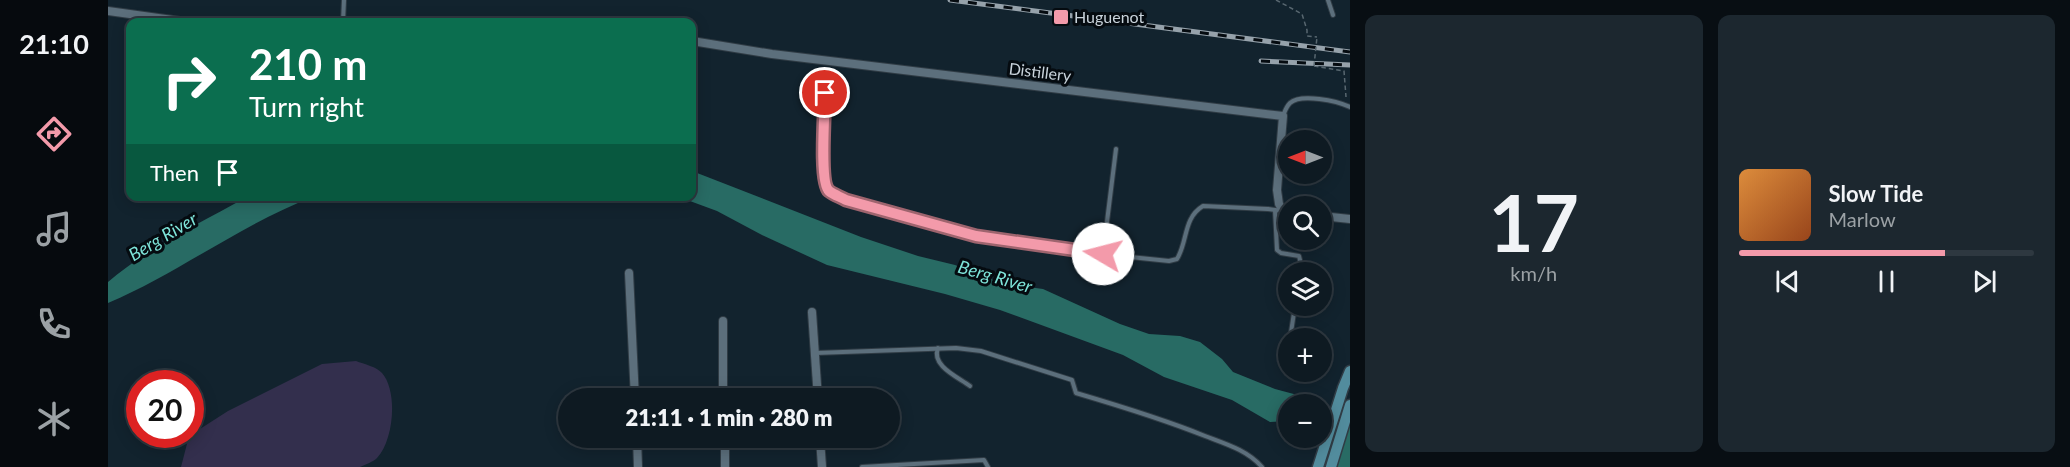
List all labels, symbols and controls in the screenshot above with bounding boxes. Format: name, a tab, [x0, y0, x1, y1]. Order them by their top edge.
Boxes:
place label: Huguenot	[1074, 7, 1145, 26]
marker: Huguenot	[1052, 8, 1070, 26]
text: 21:10	[19, 27, 89, 60]
text: 210 m	[249, 39, 367, 89]
icon: right	[150, 42, 228, 120]
street label: Distillery	[1008, 58, 1073, 85]
pin	[799, 67, 850, 118]
icon: arrive	[808, 76, 841, 109]
text: Turn right	[249, 90, 364, 123]
icon: directions	[33, 113, 75, 155]
north arrow	[1278, 130, 1332, 184]
map controls	[1278, 130, 1332, 448]
icon: arrive	[211, 156, 244, 189]
text: Then	[150, 159, 199, 186]
text: 17	[1489, 175, 1579, 269]
text: Slow Tide	[1829, 180, 1923, 207]
button: search	[1278, 196, 1332, 250]
water label: Berg River	[124, 207, 201, 265]
text: Marlow	[1829, 207, 1896, 231]
icon: music	[33, 208, 75, 250]
position arrow	[1071, 222, 1135, 286]
water label: Berg River	[956, 255, 1036, 297]
text: km/h	[1510, 261, 1557, 285]
button: layers	[1278, 262, 1332, 316]
icon: previous	[1771, 265, 1804, 298]
icon: pause	[1870, 265, 1903, 298]
icon: next	[1968, 265, 2001, 298]
icon: phone	[33, 303, 75, 345]
button: +	[1278, 328, 1332, 382]
speed limit sign: 20	[126, 370, 204, 448]
button: −	[1278, 394, 1332, 448]
icon: climate	[33, 398, 75, 440]
text: 21:11 · 1 min · 280 m	[626, 404, 832, 431]

